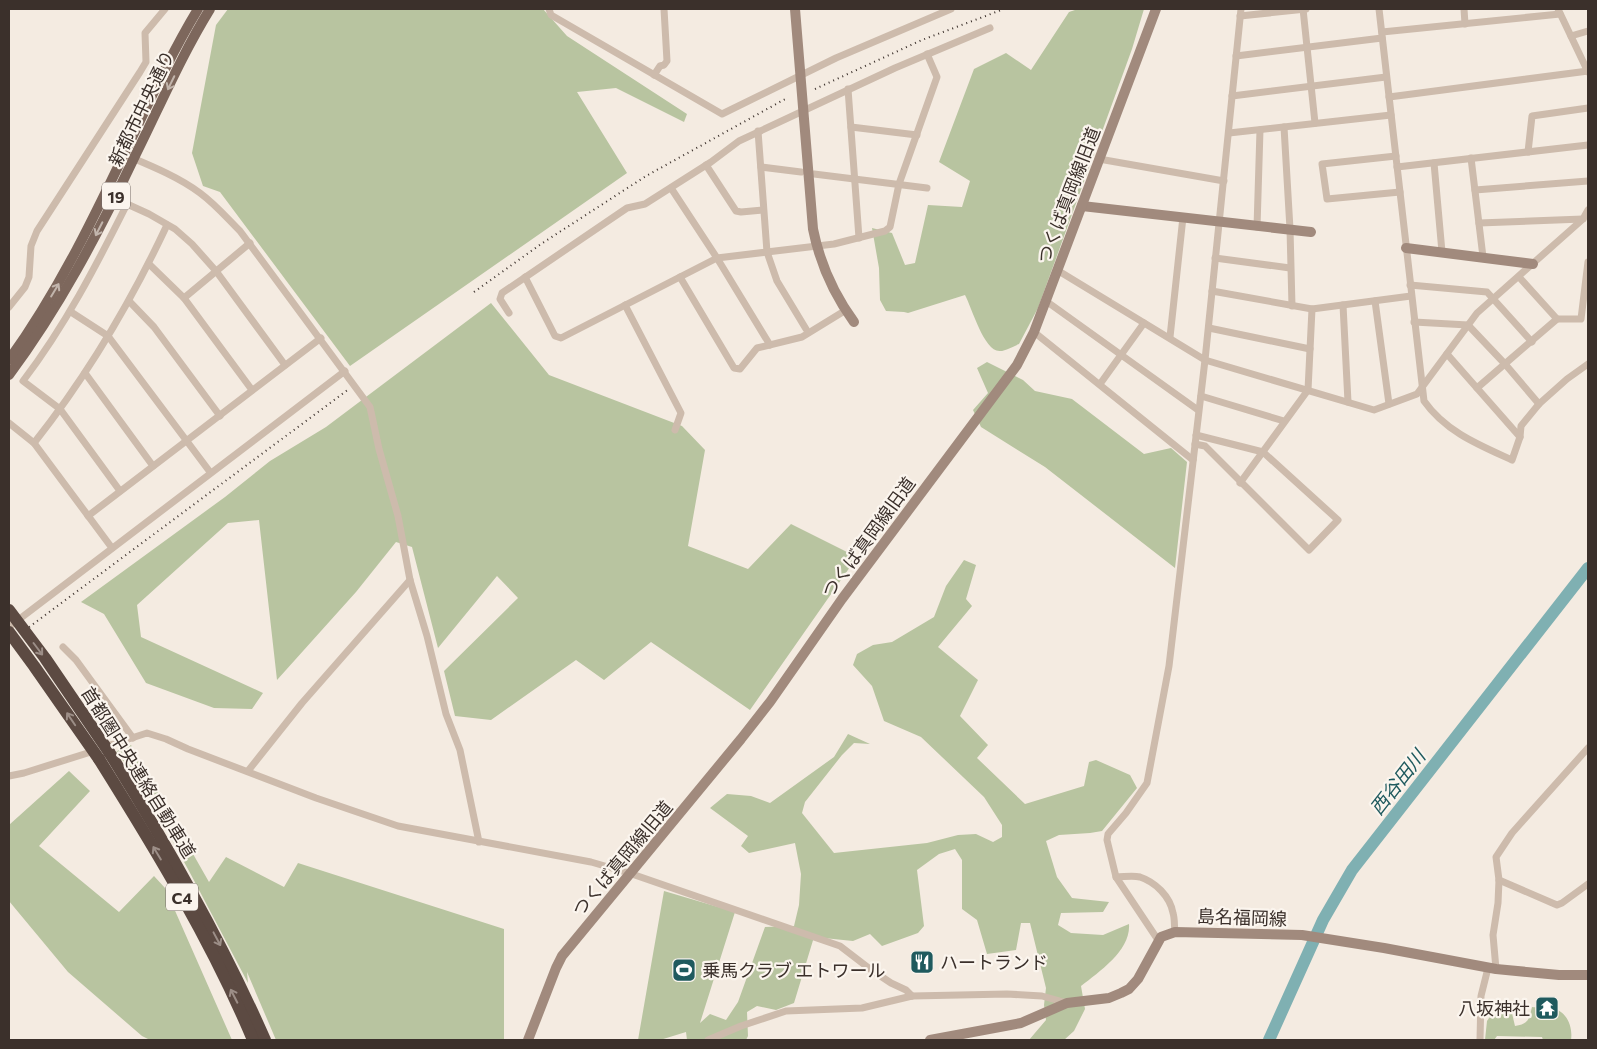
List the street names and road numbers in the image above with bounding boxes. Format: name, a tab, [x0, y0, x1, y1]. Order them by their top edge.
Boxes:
street label: 新都市中央通り	[103, 47, 179, 169]
street label: つくば真岡線旧道	[1032, 124, 1104, 266]
road number: 19	[102, 182, 130, 210]
street label: つくば真岡線旧道	[817, 472, 919, 602]
street label: 首都圏中央連絡自動車道	[77, 682, 201, 862]
street label: つくば真岡線旧道	[567, 796, 677, 920]
road number: C4	[166, 884, 198, 910]
street label: 島名福岡線	[1197, 904, 1287, 930]

